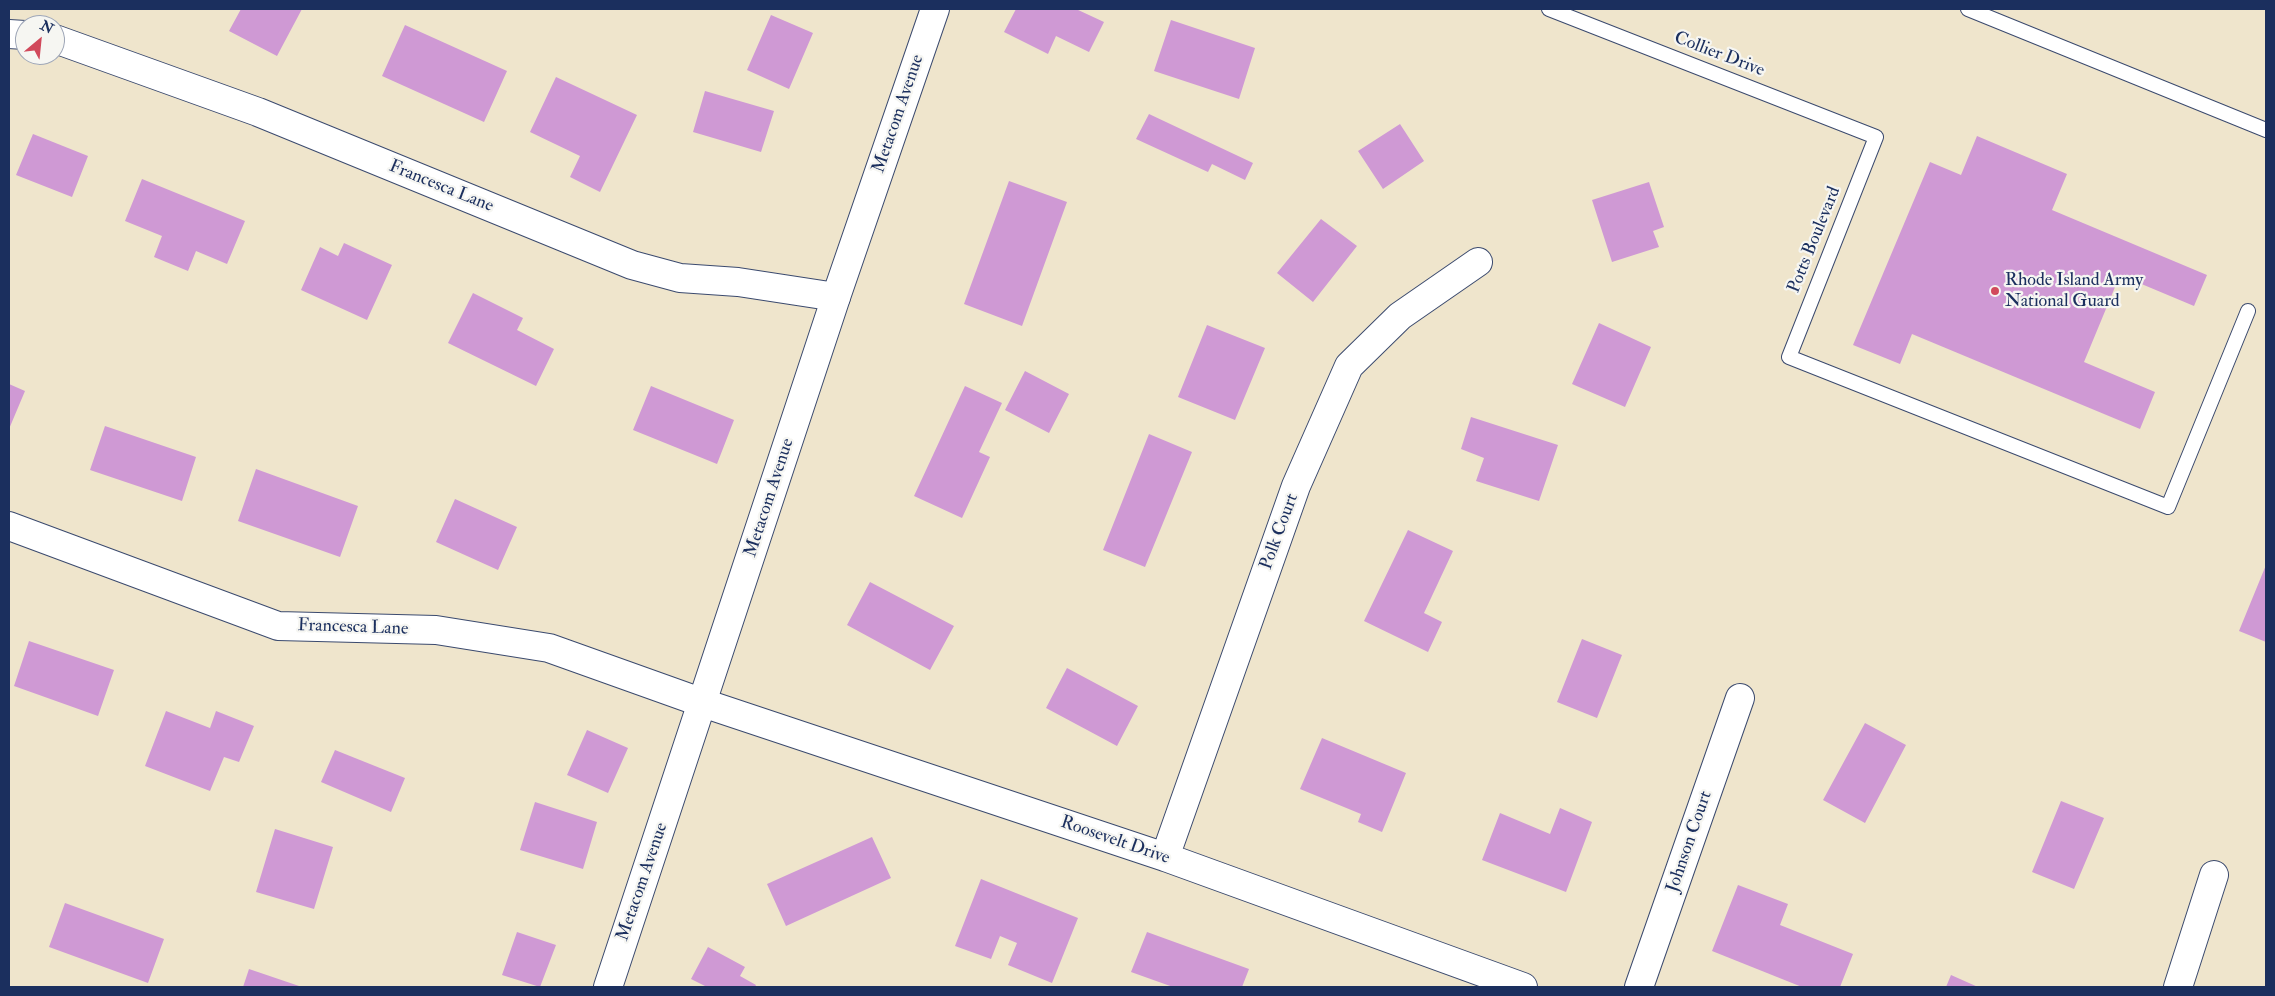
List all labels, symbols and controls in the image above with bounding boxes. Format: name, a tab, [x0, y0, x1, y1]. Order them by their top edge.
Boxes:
north arrow	[15, 15, 65, 65]
text: N	[37, 17, 56, 38]
street label: Collier Drive	[1671, 28, 1767, 82]
street label: Metacom Avenue	[869, 52, 929, 176]
street label: Francesca Lane	[386, 156, 496, 218]
street label: Potts Boulevard	[1784, 184, 1846, 296]
place label: Rhode Island Army National Guard	[2005, 270, 2143, 312]
marker: Rhode Island Army National Guard	[1989, 285, 2001, 297]
street label: Metacom Avenue	[741, 436, 799, 560]
street label: Polk Court	[1256, 491, 1304, 573]
street label: Francesca Lane	[297, 615, 409, 641]
street label: Johnson Court	[1663, 788, 1717, 896]
street label: Roosevelt Drive	[1058, 812, 1172, 870]
street label: Metacom Avenue	[613, 820, 673, 944]

